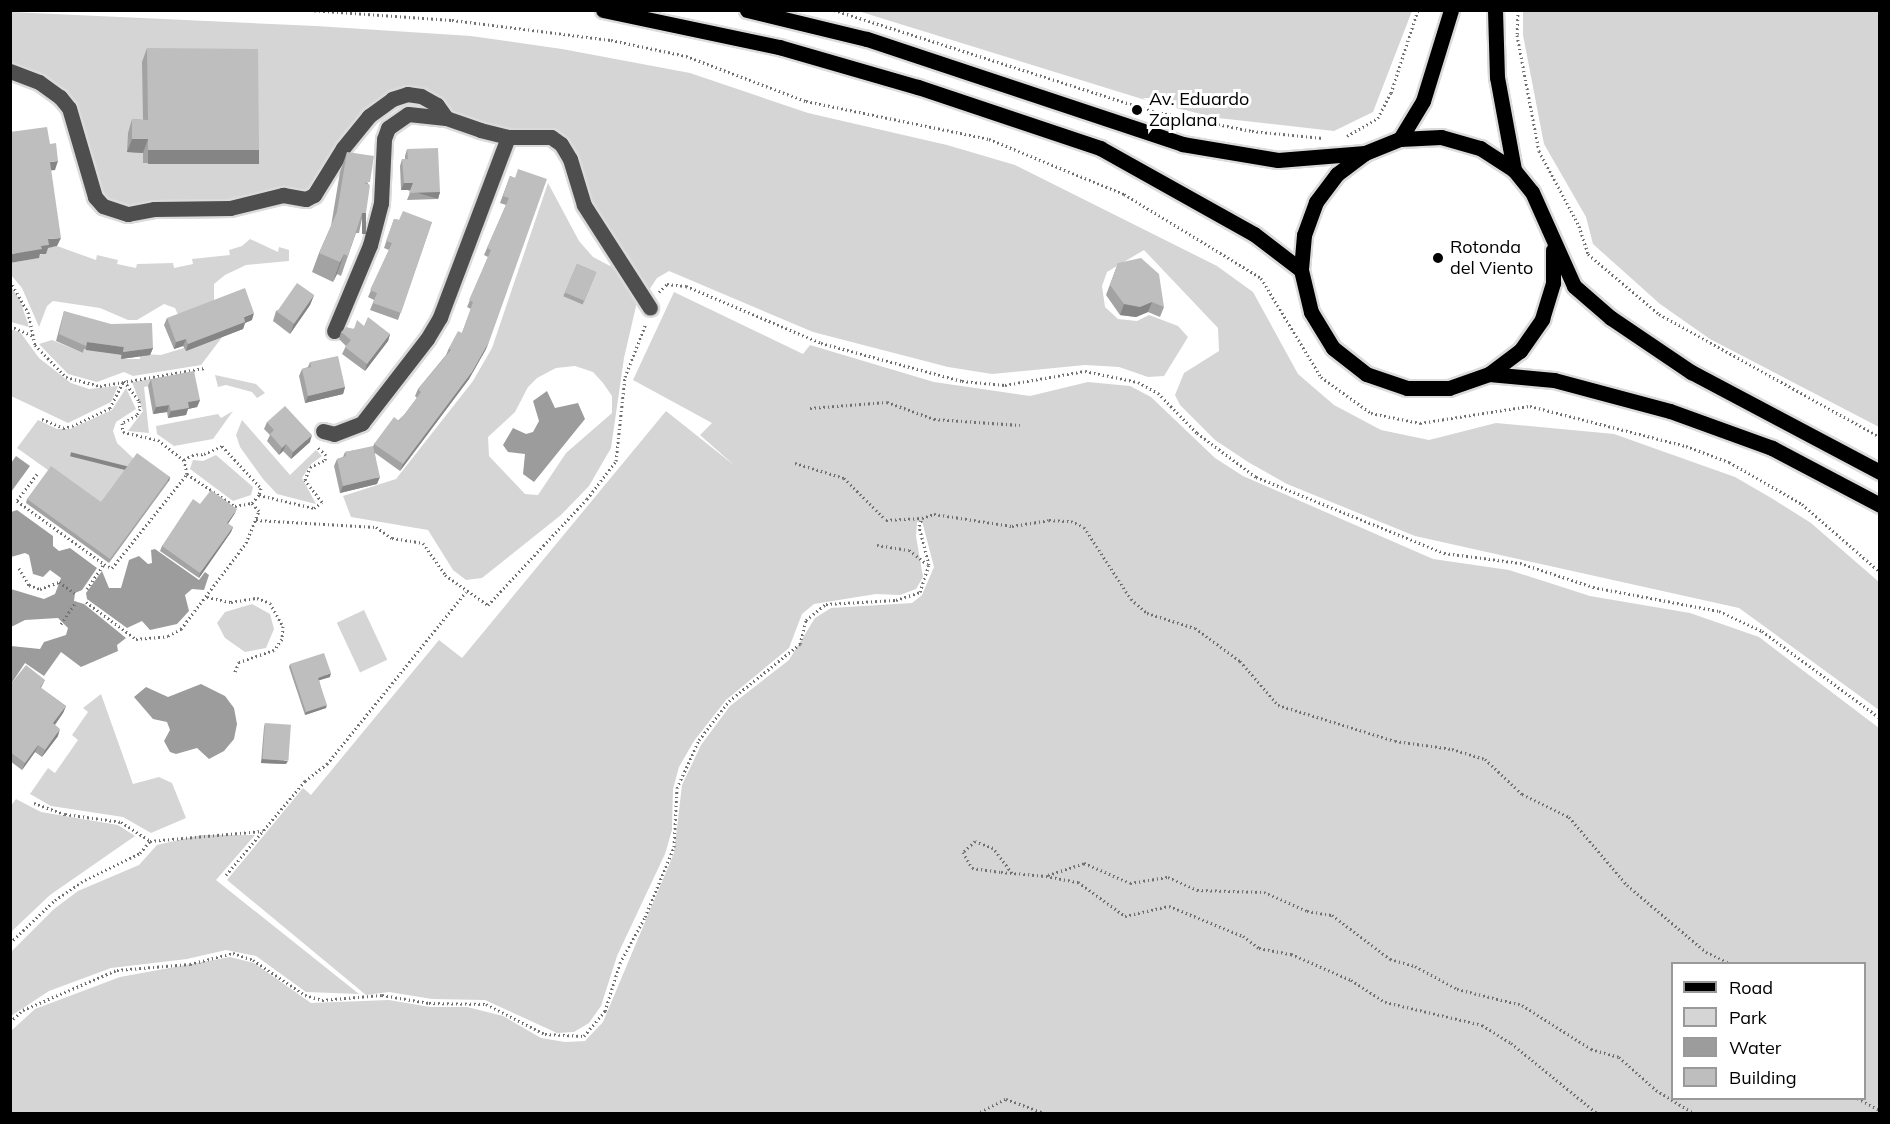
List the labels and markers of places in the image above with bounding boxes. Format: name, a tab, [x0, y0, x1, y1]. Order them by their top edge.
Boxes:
place label: Av. Eduardo Zaplana	[1149, 89, 1249, 132]
marker: Av. Eduardo Zaplana	[1130, 103, 1144, 117]
place label: Rotonda del Viento	[1450, 237, 1533, 280]
marker: Rotonda del Viento	[1431, 251, 1445, 265]

